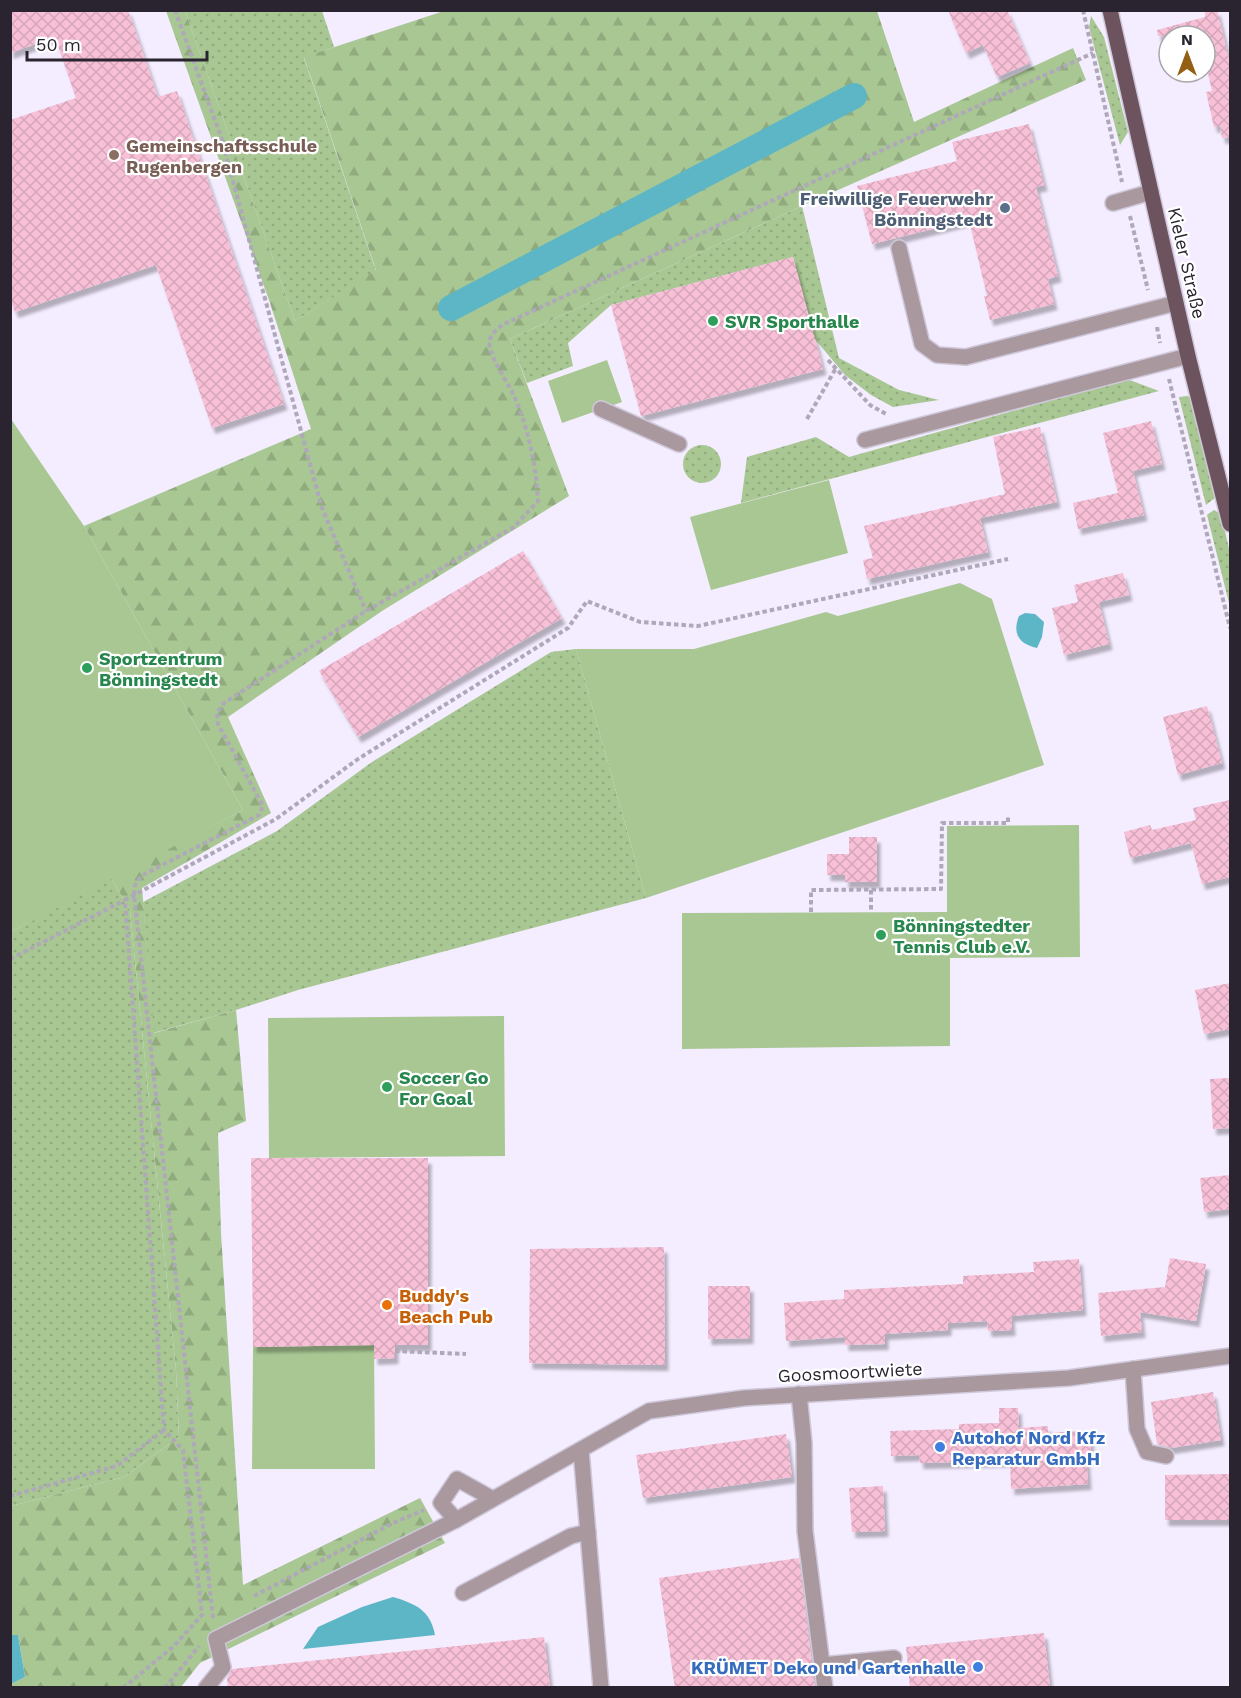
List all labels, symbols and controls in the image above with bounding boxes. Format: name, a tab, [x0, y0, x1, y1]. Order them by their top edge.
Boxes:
scale bar	[27, 24, 207, 62]
north arrow	[1157, 24, 1217, 84]
text: N	[1181, 30, 1193, 49]
text: 50 m	[36, 34, 81, 55]
place label: Gemeinschaftsschule Rugenbergen	[126, 135, 317, 177]
marker: Gemeinschaftsschule Rugenbergen	[107, 148, 121, 162]
place label: Freiwillige Feuerwehr Bönningstedt	[800, 188, 993, 230]
marker: Freiwillige Feuerwehr Bönningstedt	[998, 201, 1012, 215]
street label: Kieler Straße	[1164, 205, 1210, 321]
place label: SVR Sporthalle	[725, 311, 859, 332]
marker: SVR Sporthalle	[706, 314, 720, 328]
place label: Sportzentrum Bönningstedt	[99, 648, 222, 690]
marker: Sportzentrum Bönningstedt	[80, 661, 94, 675]
place label: Bönningstedter Tennis Club e.V.	[893, 915, 1031, 957]
marker: Bönningstedter Tennis Club e.V.	[874, 928, 888, 942]
place label: Soccer Go For Goal	[399, 1067, 489, 1109]
marker: Soccer Go For Goal	[380, 1080, 394, 1094]
place label: Buddy's Beach Pub	[399, 1285, 493, 1327]
marker: Buddy's Beach Pub	[380, 1298, 394, 1312]
street label: Goosmoortwiete	[777, 1358, 923, 1386]
place label: Autohof Nord Kfz Reparatur GmbH	[952, 1427, 1105, 1469]
marker: Autohof Nord Kfz Reparatur GmbH	[933, 1440, 947, 1454]
place label: KRÜMET Deko und Gartenhalle	[691, 1657, 966, 1678]
marker: KRÜMET Deko und Gartenhalle	[971, 1660, 985, 1674]

